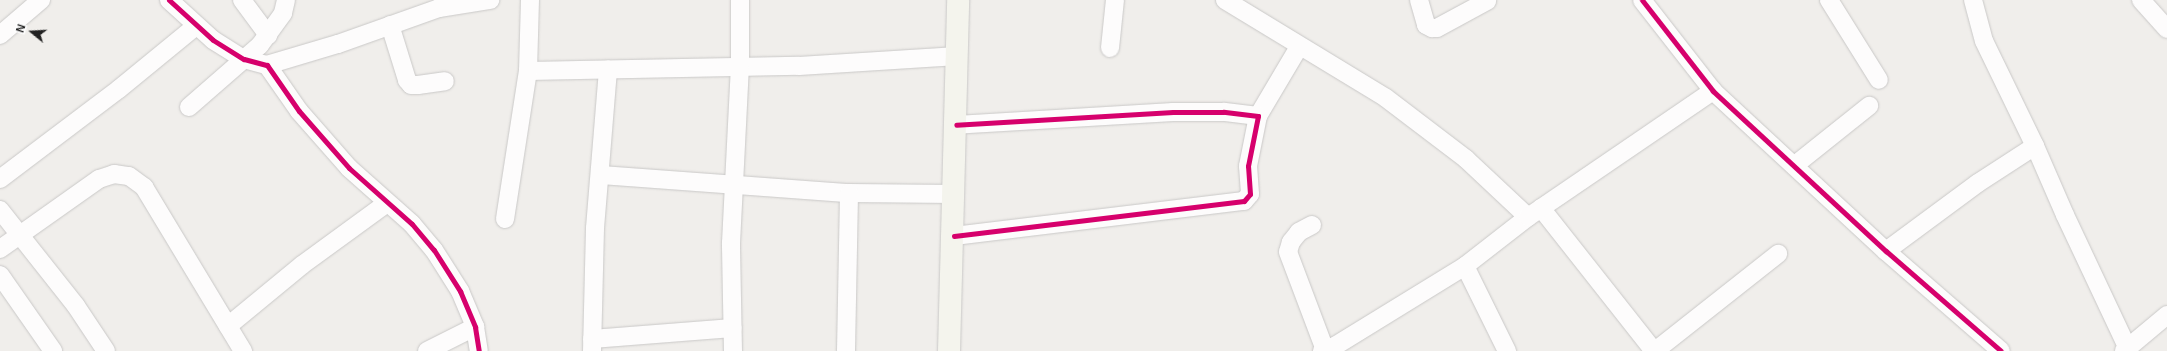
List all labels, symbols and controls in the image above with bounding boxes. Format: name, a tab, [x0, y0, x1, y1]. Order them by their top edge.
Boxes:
north arrow	[12, 12, 52, 52]
text: N	[14, 23, 28, 34]

